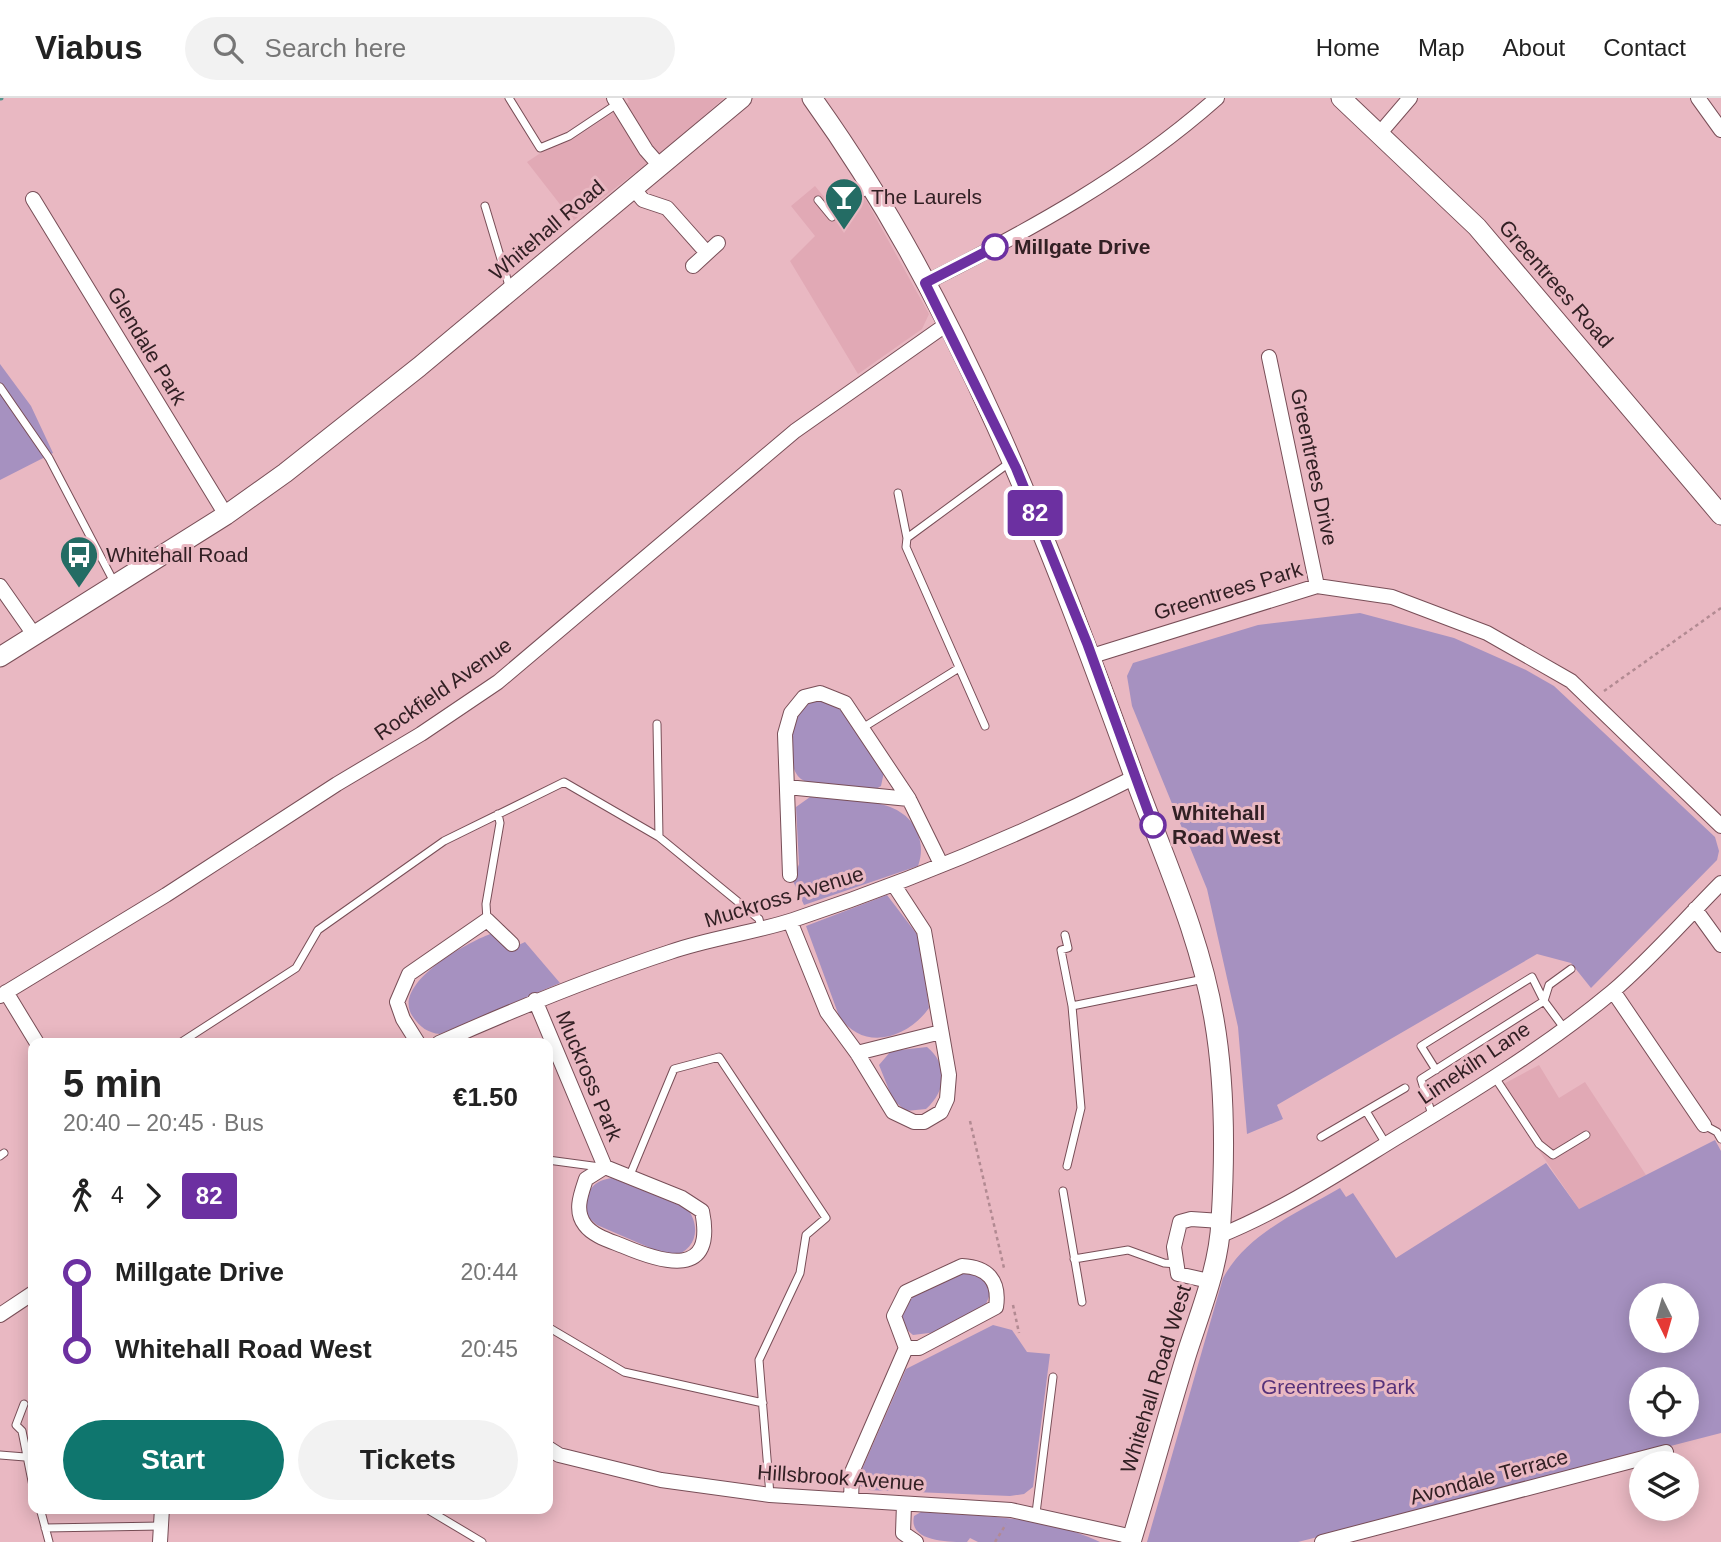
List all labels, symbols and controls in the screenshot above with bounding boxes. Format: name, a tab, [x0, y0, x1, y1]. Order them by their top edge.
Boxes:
search box	[185, 17, 675, 80]
text: Viabus	[35, 29, 143, 66]
icon: search	[209, 29, 247, 67]
text: Search here	[265, 33, 406, 63]
text: Home	[1316, 34, 1380, 61]
text: Map	[1418, 34, 1465, 61]
text: About	[1503, 34, 1565, 61]
text: Contact	[1603, 34, 1686, 61]
street label: Whitehall Road	[485, 175, 609, 284]
bar icon: The Laurels	[823, 176, 865, 231]
place label: The Laurels	[871, 185, 982, 208]
street label: Greentrees Road	[1495, 215, 1618, 352]
marker: Millgate Drive	[982, 234, 1008, 260]
place label: Millgate Drive	[1014, 235, 1151, 258]
street label: Glendale Park	[103, 283, 192, 409]
street label: Greentrees Drive	[1287, 386, 1342, 547]
line badge: 82	[1004, 490, 1066, 536]
text: 82	[1022, 499, 1048, 526]
bus stop icon: Whitehall Road	[58, 534, 100, 589]
place label: Whitehall Road	[106, 543, 248, 566]
street label: Greentrees Park	[1151, 557, 1305, 624]
street label: Rockfield Avenue	[370, 633, 516, 744]
place label: Whitehall Road West	[1172, 801, 1280, 848]
marker: Whitehall Road West	[1140, 812, 1166, 838]
street label: Muckross Avenue	[701, 861, 866, 932]
street label: Muckross Park	[552, 1007, 627, 1145]
street label: Limekiln Lane	[1414, 1017, 1534, 1108]
text: 5 min	[63, 1063, 162, 1105]
text: €1.50	[453, 1082, 518, 1112]
text: 20:40 – 20:45 · Bus	[63, 1110, 264, 1136]
icon: walk	[63, 1177, 101, 1215]
icon: forward	[134, 1177, 172, 1215]
text: 4	[111, 1182, 124, 1208]
text: 82	[196, 1182, 223, 1209]
text: Millgate Drive	[115, 1257, 284, 1287]
text: 20:44	[460, 1259, 518, 1285]
street label: Whitehall Road West	[1116, 1282, 1195, 1476]
north arrow	[1629, 1283, 1699, 1353]
map controls	[1629, 1283, 1699, 1521]
text: Whitehall Road West	[115, 1334, 372, 1364]
text: 20:45	[460, 1336, 518, 1362]
button: locate	[1629, 1367, 1699, 1437]
park label: Greentrees Park	[1261, 1375, 1416, 1398]
button: Start	[63, 1420, 284, 1500]
button: Tickets	[298, 1420, 518, 1500]
street label: Avondale Terrace	[1407, 1444, 1570, 1509]
button: layers	[1629, 1451, 1699, 1521]
street label: Hillsbrook Avenue	[757, 1460, 925, 1495]

